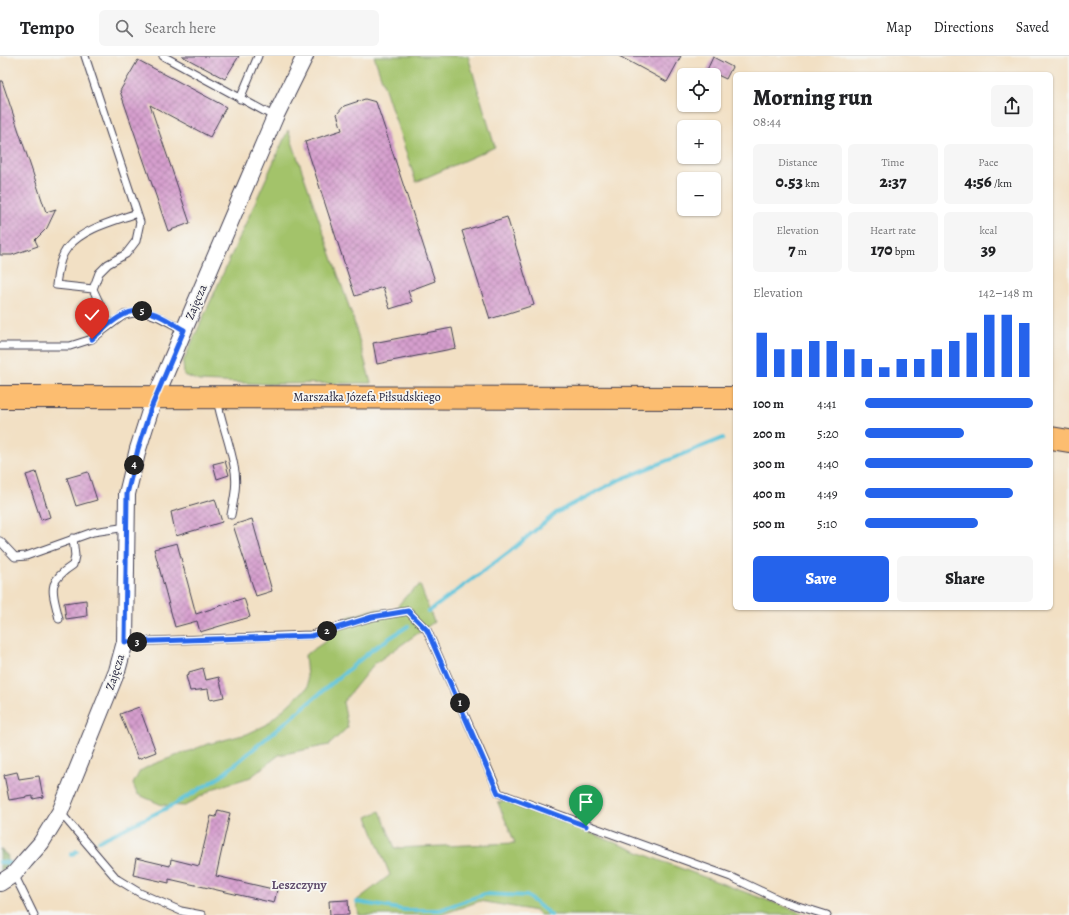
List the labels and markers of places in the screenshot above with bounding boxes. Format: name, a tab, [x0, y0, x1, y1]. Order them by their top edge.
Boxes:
pin	[75, 298, 109, 339]
pin: 5	[132, 301, 152, 321]
pin: 4	[124, 455, 144, 475]
pin: 2	[317, 621, 337, 641]
pin: 3	[127, 632, 147, 652]
pin: 1	[450, 693, 470, 713]
pin	[569, 785, 603, 826]

